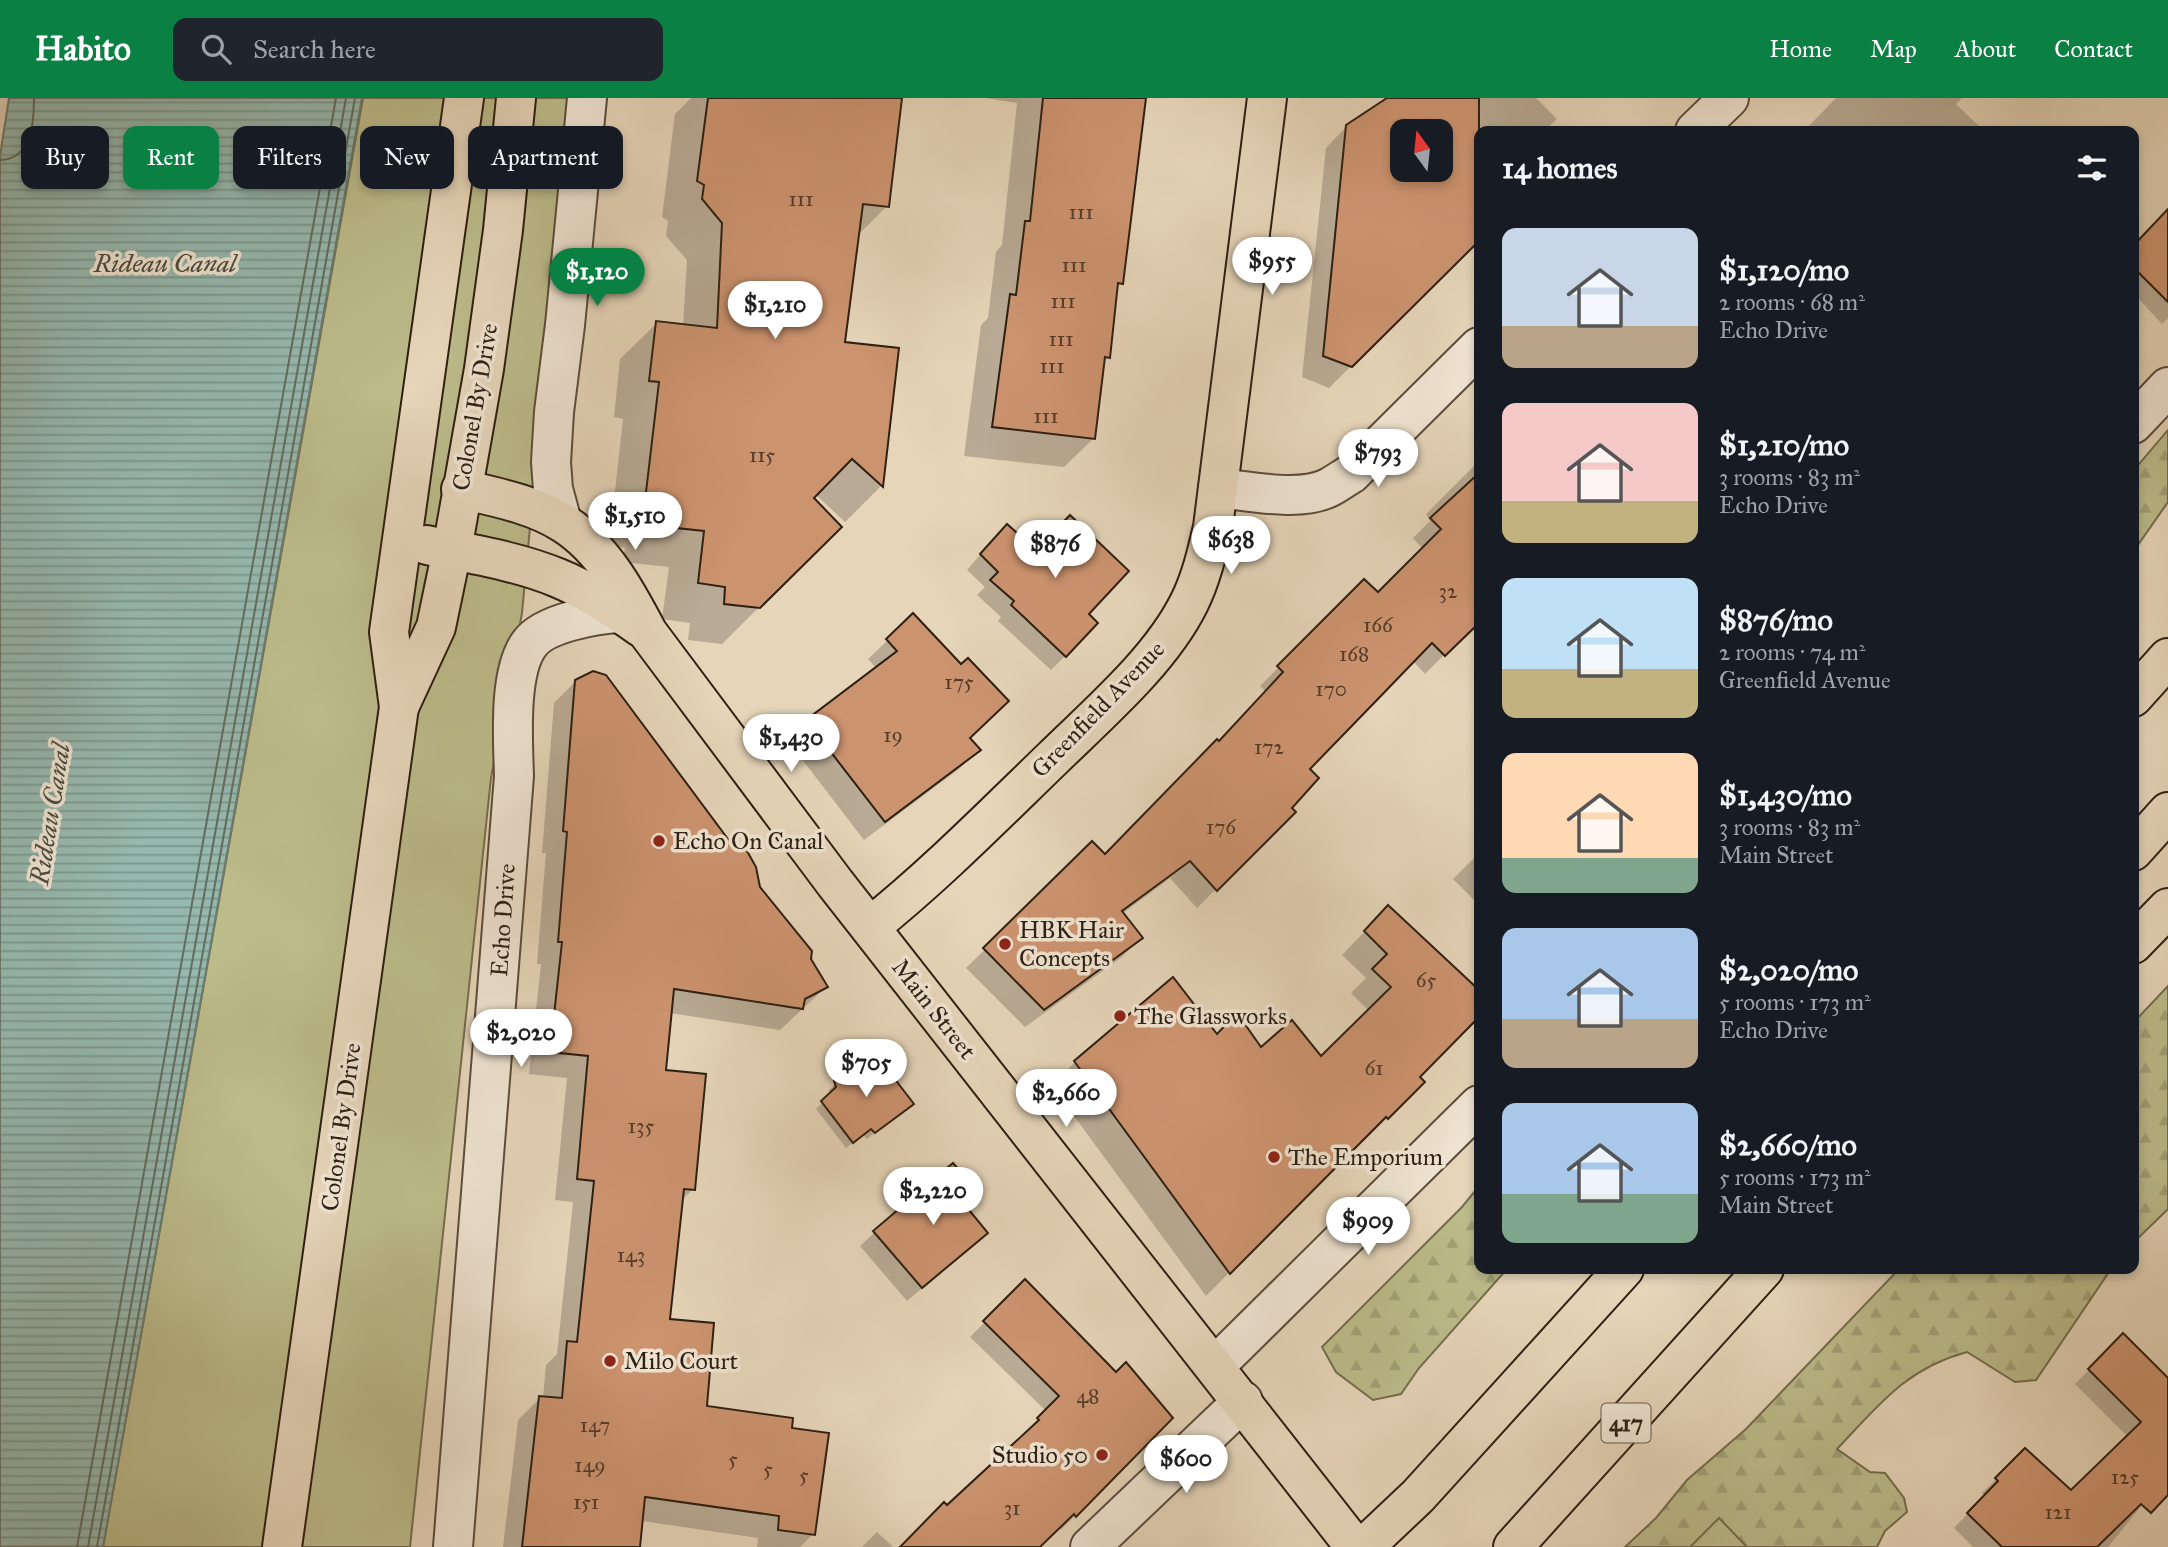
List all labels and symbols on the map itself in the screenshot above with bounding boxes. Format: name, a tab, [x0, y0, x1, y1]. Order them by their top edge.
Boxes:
north arrow	[1390, 119, 1452, 182]
house number: 111	[789, 186, 813, 212]
house number: 111	[1069, 199, 1093, 225]
pin: $955	[1231, 238, 1313, 297]
water label: Rideau Canal	[93, 247, 238, 279]
pin: $1,120	[540, 248, 654, 308]
house number: 111	[1062, 252, 1086, 278]
pin: $1,210	[718, 282, 832, 341]
house number: 111	[1051, 288, 1075, 314]
street label: Colonel By Drive	[446, 321, 504, 493]
house number: 111	[1049, 326, 1073, 352]
house number: 111	[1040, 353, 1064, 379]
house number: 111	[1034, 403, 1058, 429]
pin: $793	[1337, 430, 1419, 489]
house number: 115	[749, 442, 775, 468]
pin: $1,510	[578, 492, 692, 552]
pin: $638	[1190, 517, 1272, 576]
pin: $876	[1014, 520, 1096, 580]
house number: 32	[1439, 578, 1458, 604]
house number: 166	[1363, 612, 1394, 638]
street label: Greenfield Avenue	[1025, 634, 1171, 784]
house number: 168	[1339, 641, 1369, 667]
house number: 175	[944, 669, 974, 695]
house number: 170	[1315, 676, 1347, 702]
pin: $1,430	[734, 714, 848, 774]
house number: 19	[883, 722, 903, 748]
house number: 172	[1254, 734, 1285, 760]
water label: Rideau Canal	[23, 739, 77, 888]
house number: 176	[1206, 814, 1237, 840]
place label: Echo On Canal	[673, 826, 824, 856]
marker: Echo On Canal	[651, 833, 667, 849]
street label: Echo Drive	[484, 862, 522, 978]
place label: HBK Hair Concepts	[1019, 915, 1124, 973]
marker: HBK Hair Concepts	[997, 936, 1013, 952]
street label: Main Street	[885, 953, 983, 1066]
house number: 65	[1416, 967, 1437, 993]
place label: The Glassworks	[1134, 1001, 1287, 1031]
marker: The Glassworks	[1112, 1008, 1128, 1024]
pin: $2,020	[464, 1010, 578, 1069]
pin: $705	[825, 1040, 907, 1099]
street label: Colonel By Drive	[314, 1041, 368, 1213]
house number: 61	[1365, 1055, 1383, 1081]
pin: $2,660	[1009, 1070, 1123, 1129]
house number: 135	[628, 1113, 654, 1139]
place label: The Emporium	[1288, 1142, 1443, 1172]
marker: The Emporium	[1266, 1149, 1282, 1165]
pin: $2,220	[876, 1168, 990, 1227]
pin: $909	[1327, 1198, 1409, 1257]
house number: 143	[617, 1242, 645, 1268]
place label: Milo Court	[624, 1346, 739, 1376]
marker: Milo Court	[602, 1353, 618, 1369]
house number: 48	[1077, 1383, 1099, 1409]
road number: 417	[1602, 1404, 1650, 1442]
house number: 147	[580, 1412, 610, 1438]
pin: $600	[1145, 1436, 1227, 1495]
place label: Studio 50	[992, 1440, 1088, 1470]
house number: 5	[728, 1446, 738, 1472]
marker: Studio 50	[1094, 1447, 1110, 1463]
house number: 149	[574, 1452, 606, 1478]
house number: 5	[763, 1456, 773, 1482]
house number: 5	[799, 1462, 809, 1488]
house number: 125	[2111, 1464, 2139, 1490]
house number: 151	[573, 1489, 599, 1515]
house number: 31	[1004, 1495, 1020, 1521]
house number: 121	[2045, 1499, 2071, 1525]

